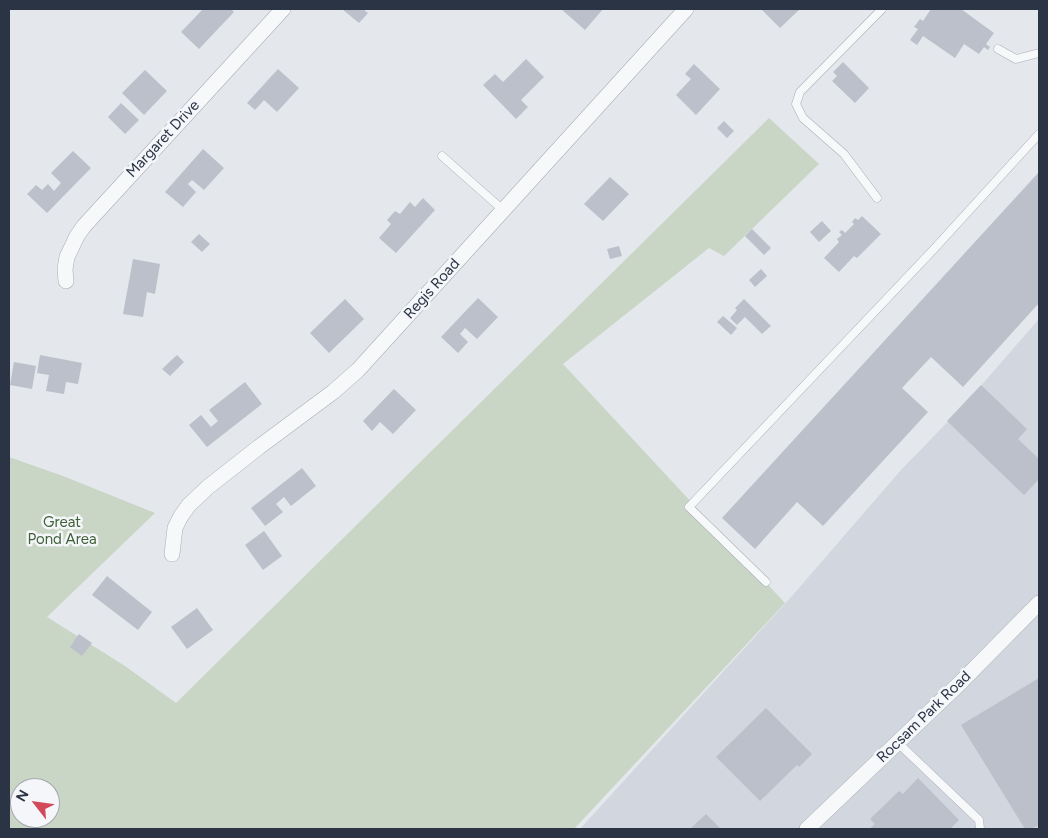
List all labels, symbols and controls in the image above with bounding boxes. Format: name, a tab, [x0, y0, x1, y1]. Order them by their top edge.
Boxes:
street label: Margaret Drive	[123, 97, 203, 181]
street label: Regis Road	[400, 255, 464, 323]
park label: Great Pond Area	[27, 514, 97, 549]
street label: Rocsam Park Road	[873, 667, 975, 767]
north arrow	[10, 778, 60, 828]
text: N	[12, 787, 33, 805]

